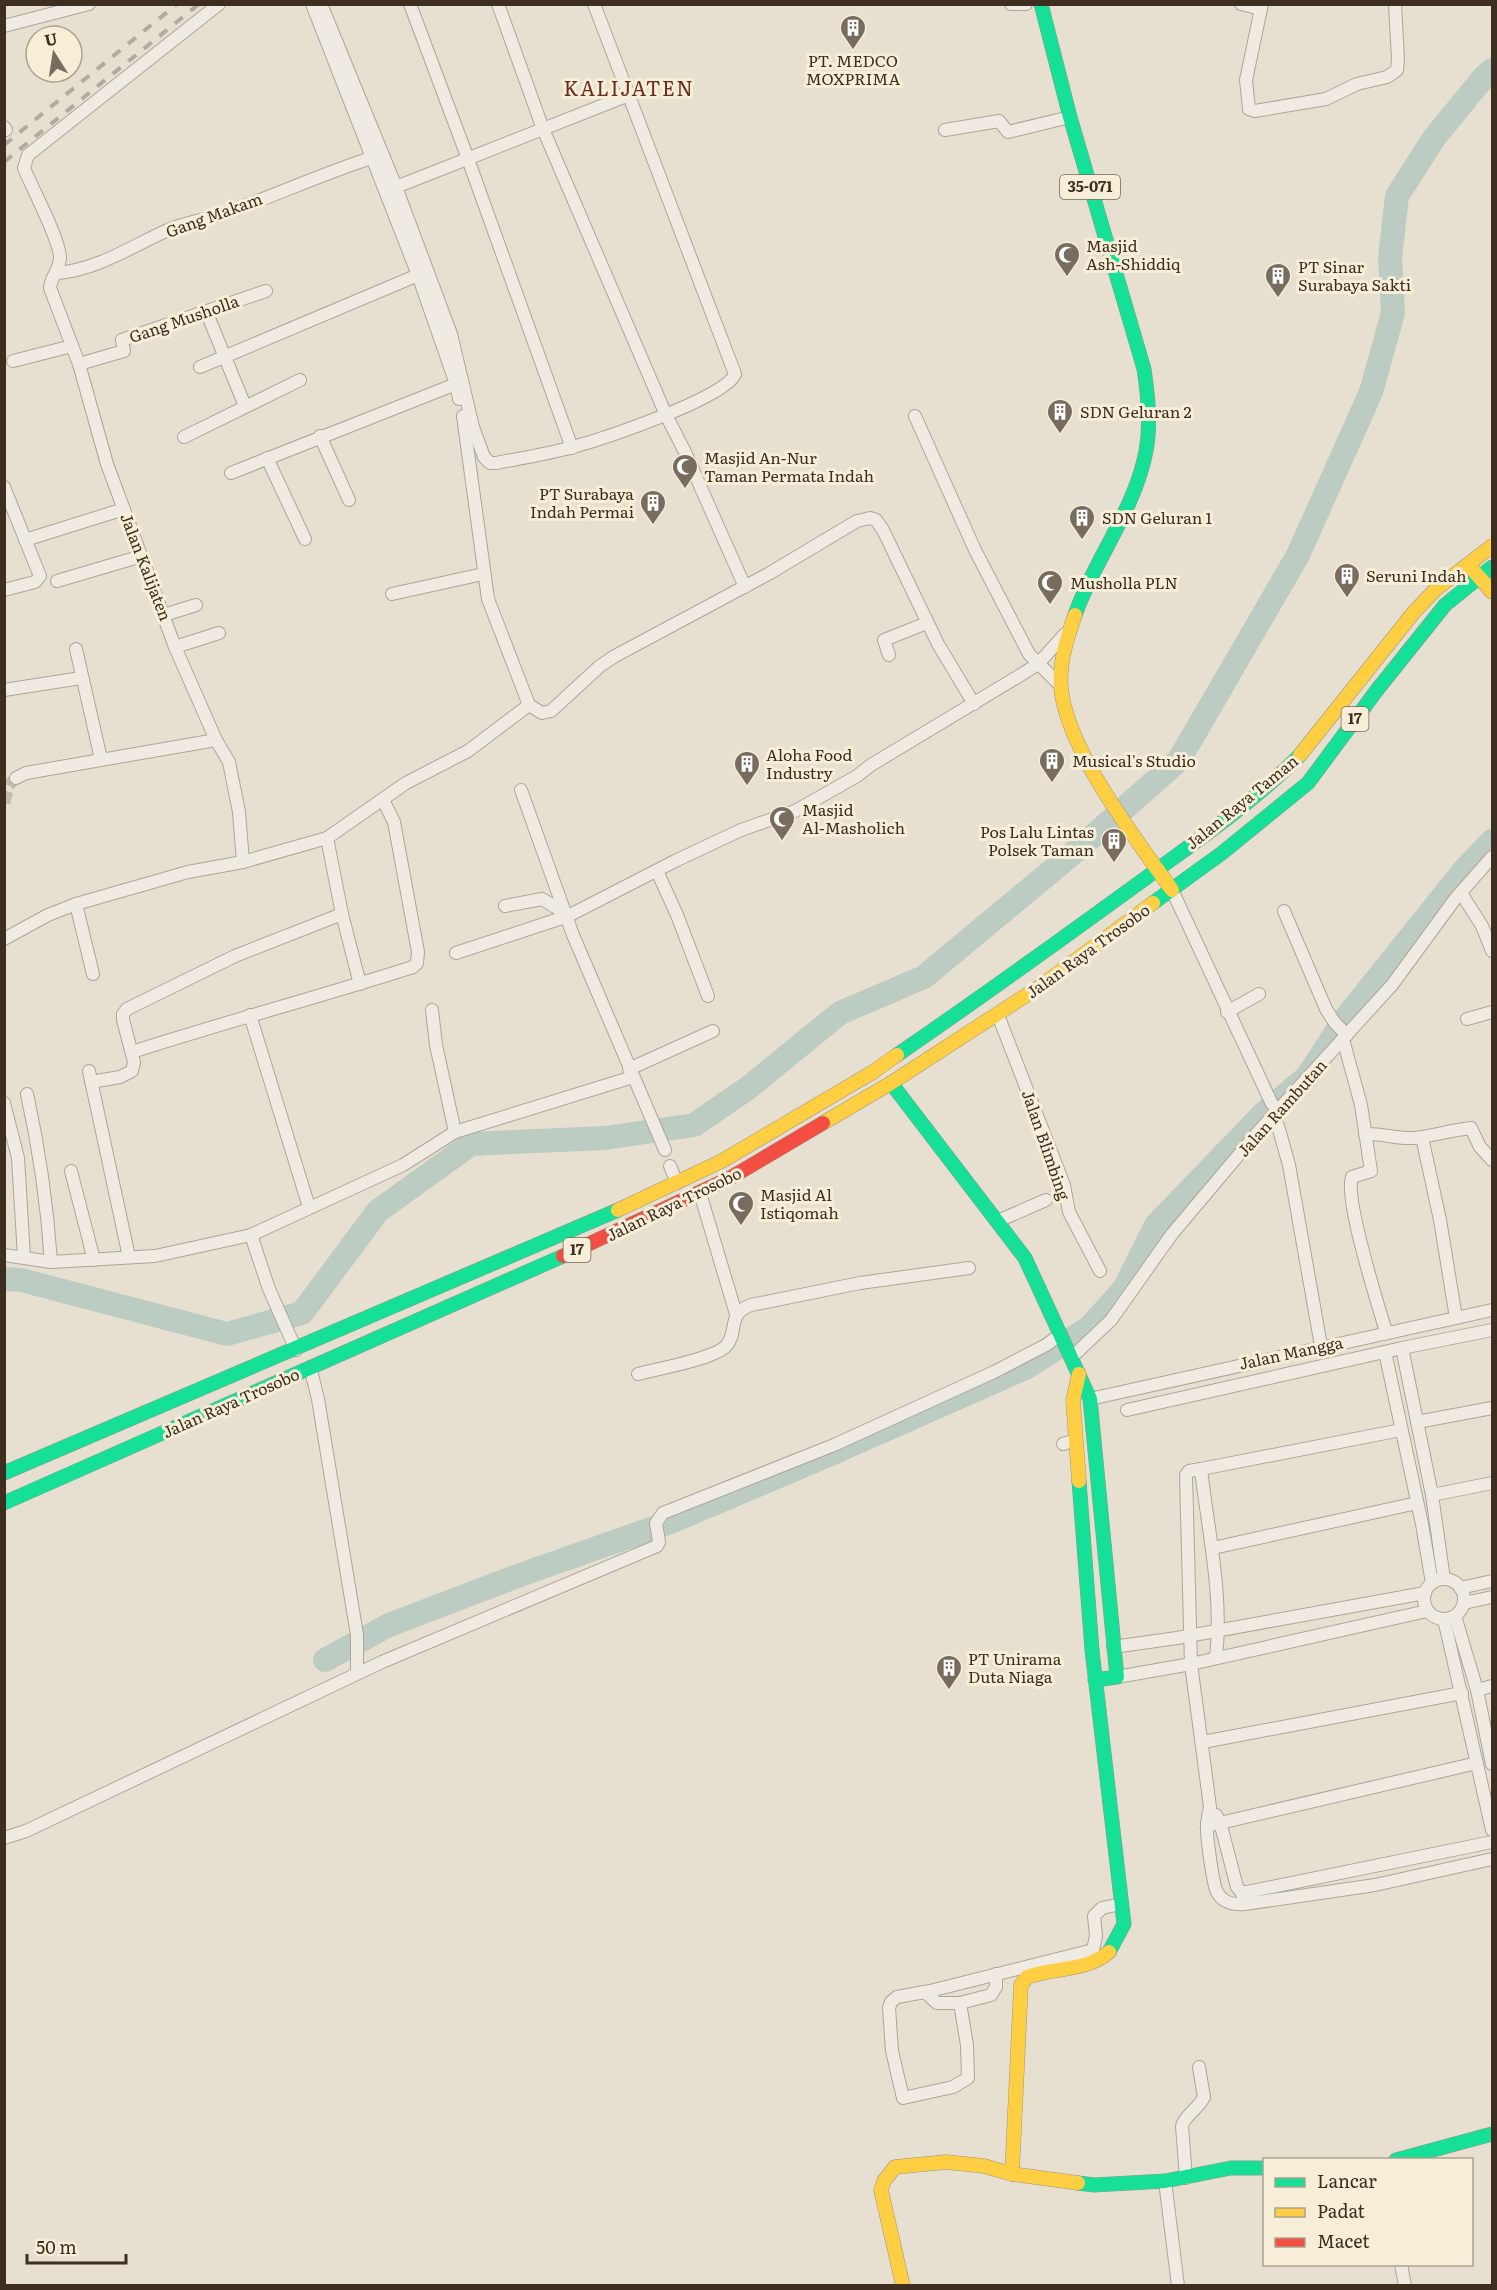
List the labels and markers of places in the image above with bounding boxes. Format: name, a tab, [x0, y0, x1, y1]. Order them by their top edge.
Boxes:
building icon: PT. MEDCO MOXPRIMA	[838, 13, 868, 51]
place label: PT. MEDCO MOXPRIMA	[806, 48, 900, 90]
place label: Masjid Ash-Shiddiq	[1086, 233, 1181, 275]
mosque icon: Masjid Ash-Shiddiq	[1052, 240, 1082, 278]
place label: PT Sinar Surabaya Sakti	[1298, 254, 1411, 296]
building icon: PT Sinar Surabaya Sakti	[1263, 261, 1293, 299]
building icon: SDN Geluran 2	[1045, 397, 1075, 435]
place label: SDN Geluran 2	[1080, 399, 1192, 423]
place label: Masjid An-Nur Taman Permata Indah	[704, 445, 875, 487]
mosque icon: Masjid An-Nur Taman Permata Indah	[670, 452, 700, 490]
place label: PT Surabaya Indah Permai	[530, 481, 634, 523]
building icon: PT Surabaya Indah Permai	[638, 488, 668, 526]
building icon: SDN Geluran 1	[1067, 503, 1097, 541]
place label: SDN Geluran 1	[1102, 505, 1213, 529]
building icon: Seruni Indah	[1332, 561, 1362, 599]
place label: Seruni Indah	[1366, 563, 1467, 587]
mosque icon: Musholla PLN	[1035, 568, 1065, 606]
place label: Musholla PLN	[1070, 570, 1178, 594]
place label: Aloha Food Industry	[766, 742, 852, 784]
building icon: Musical's Studio	[1037, 746, 1067, 784]
place label: Musical's Studio	[1072, 748, 1196, 772]
building icon: Aloha Food Industry	[732, 749, 762, 787]
place label: Masjid Al-Masholich	[802, 797, 905, 839]
mosque icon: Masjid Al-Masholich	[767, 804, 797, 842]
place label: Pos Lalu Lintas Polsek Taman	[980, 819, 1094, 861]
building icon: Pos Lalu Lintas Polsek Taman	[1099, 826, 1129, 864]
place label: Masjid Al Istiqomah	[760, 1182, 839, 1224]
mosque icon: Masjid Al Istiqomah	[726, 1189, 756, 1227]
place label: PT Unirama Duta Niaga	[968, 1646, 1062, 1688]
building icon: PT Unirama Duta Niaga	[934, 1653, 964, 1691]

